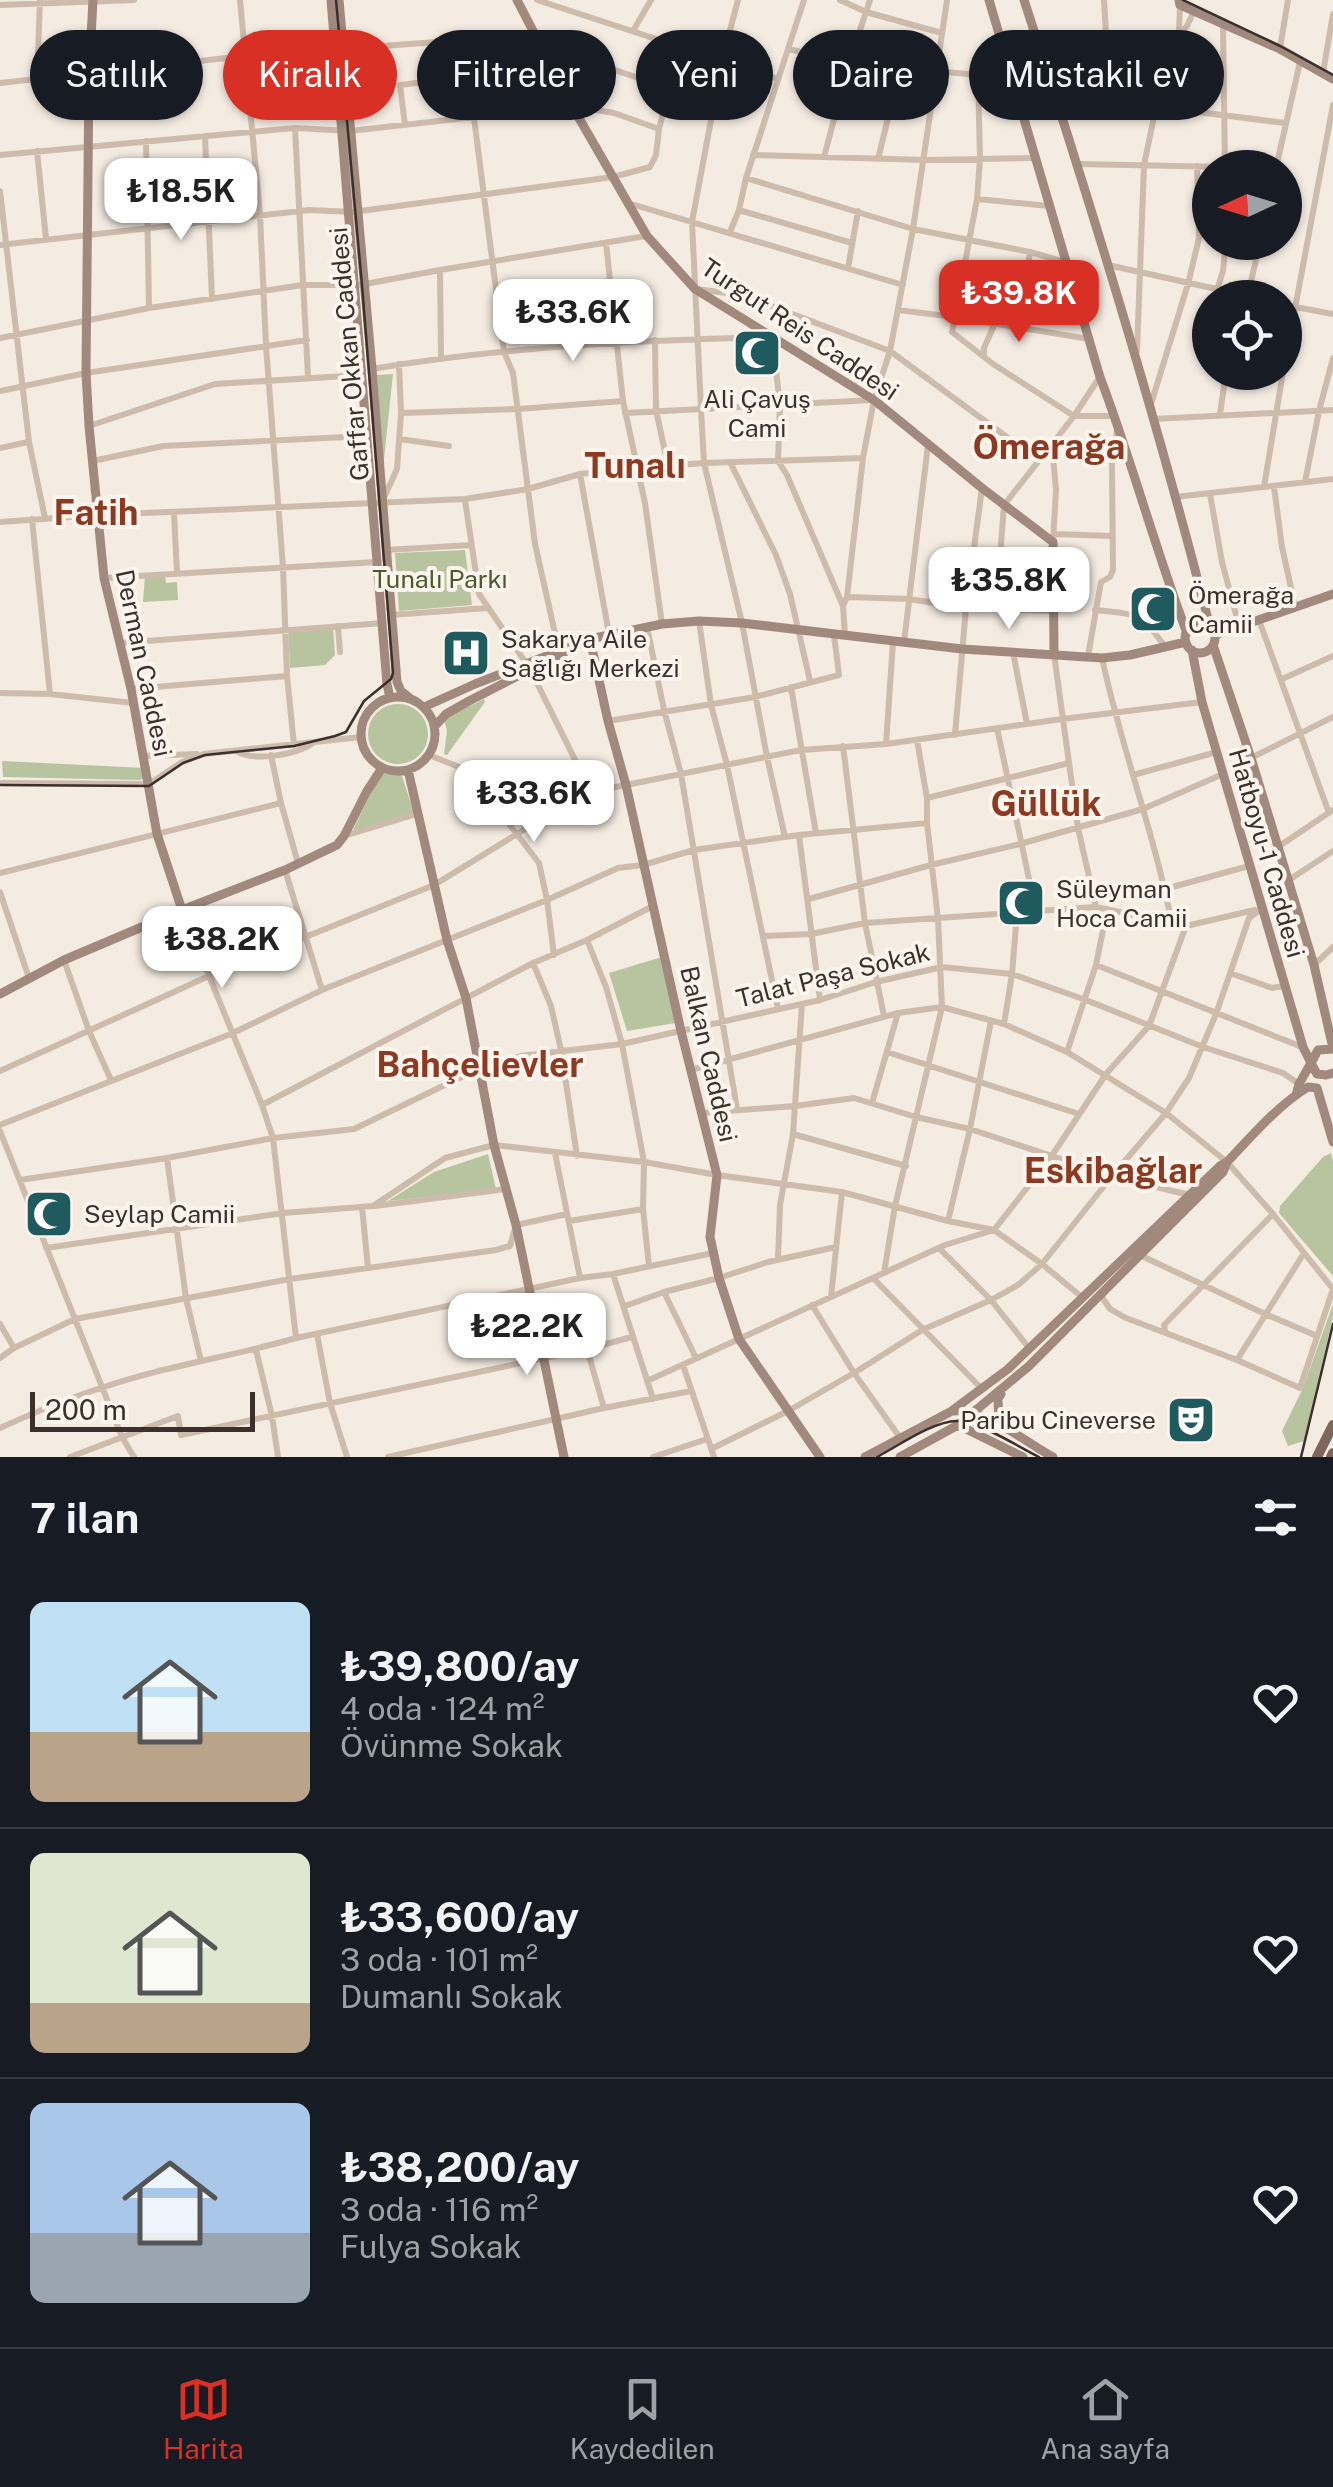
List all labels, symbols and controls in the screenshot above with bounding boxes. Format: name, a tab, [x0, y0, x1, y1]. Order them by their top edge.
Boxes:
chip: Satılık	[30, 30, 203, 120]
chip: Kiralık	[223, 30, 397, 120]
chip: Filtreler	[417, 30, 616, 120]
chip: Yeni	[636, 30, 773, 120]
chip: Daire	[793, 30, 949, 120]
chip: Müstakil ev	[969, 30, 1224, 120]
north arrow	[1192, 150, 1302, 260]
map controls	[1192, 150, 1302, 390]
pin: ₺18.5K	[100, 158, 262, 243]
text: ₺18.5K	[126, 172, 236, 209]
street label: Gaffar Okkan Caddesi	[323, 226, 375, 482]
street label: Turgut Reis Caddesi	[696, 252, 904, 406]
pin: ₺39.8K	[938, 260, 1100, 345]
text: ₺39.8K	[961, 274, 1077, 311]
pin: ₺33.6K	[492, 279, 654, 364]
button: locate	[1192, 280, 1302, 390]
text: ₺33.6K	[515, 293, 631, 330]
mosque icon: Ali Çavuş Cami	[731, 327, 783, 379]
place label: Ali Çavuş Cami	[703, 384, 811, 443]
district label: Ömerağa	[973, 425, 1125, 467]
district label: Tunalı	[584, 445, 686, 486]
district label: Fatih	[54, 492, 139, 533]
pin: ₺35.8K	[928, 547, 1090, 632]
text: ₺35.8K	[951, 561, 1067, 598]
park label: Tunalı Parkı	[372, 564, 508, 594]
street label: Derman Caddesi	[110, 567, 178, 759]
place label: Ömerağa Camii	[1188, 580, 1294, 639]
mosque icon: Ömerağa Camii	[1127, 583, 1179, 635]
place label: Sakarya Aile Sağlığı Merkezi	[501, 624, 679, 683]
hospital icon: Sakarya Aile Sağlığı Merkezi	[440, 627, 492, 679]
street label: Hatboyu-1 Caddesi	[1223, 745, 1311, 961]
pin: ₺33.6K	[453, 760, 615, 845]
text: ₺33.6K	[476, 774, 592, 811]
district label: Güllük	[991, 783, 1101, 824]
place label: Süleyman Hoca Camii	[1056, 874, 1187, 933]
mosque icon: Süleyman Hoca Camii	[995, 877, 1047, 929]
pin: ₺38.2K	[141, 906, 303, 991]
text: ₺38.2K	[164, 920, 280, 957]
street label: Talat Paşa Sokak	[733, 936, 933, 1014]
street label: Balkan Caddesi	[674, 963, 744, 1145]
district label: Bahçelievler	[376, 1044, 584, 1085]
district label: Eskibağlar	[1024, 1150, 1202, 1191]
mosque icon: Seylap Camii	[23, 1188, 75, 1240]
place label: Seylap Camii	[84, 1199, 235, 1229]
pin: ₺22.2K	[446, 1293, 608, 1378]
text: ₺22.2K	[470, 1307, 584, 1344]
scale bar	[30, 1387, 255, 1432]
text: 200 m	[45, 1393, 127, 1426]
theatre icon: Paribu Cineverse	[1165, 1394, 1217, 1446]
place label: Paribu Cineverse	[960, 1405, 1156, 1435]
icon: filters	[1248, 1490, 1303, 1545]
text: 7 ilan	[30, 1493, 139, 1542]
text: ₺39,800/ay	[340, 1641, 579, 1690]
icon: home	[110, 1642, 230, 1762]
icon: heart	[1248, 1675, 1303, 1730]
text: 4 oda · 124 m²	[340, 1690, 544, 1727]
text: Övünme Sokak	[340, 1727, 563, 1764]
text: ₺33,600/ay	[340, 1892, 579, 1941]
icon: home	[110, 1893, 230, 2013]
icon: heart	[1248, 1926, 1303, 1981]
text: 3 oda · 101 m²	[340, 1941, 538, 1978]
text: Dumanlı Sokak	[340, 1978, 563, 2015]
text: ₺38,200/ay	[340, 2142, 579, 2191]
icon: home	[110, 2143, 230, 2263]
icon: heart	[1248, 2176, 1303, 2231]
text: 3 oda · 116 m²	[340, 2191, 538, 2228]
text: Fulya Sokak	[340, 2228, 521, 2265]
tab: Harita	[163, 2372, 244, 2465]
tab: Kaydedilen	[570, 2372, 715, 2465]
tab: Ana sayfa	[1041, 2372, 1170, 2465]

